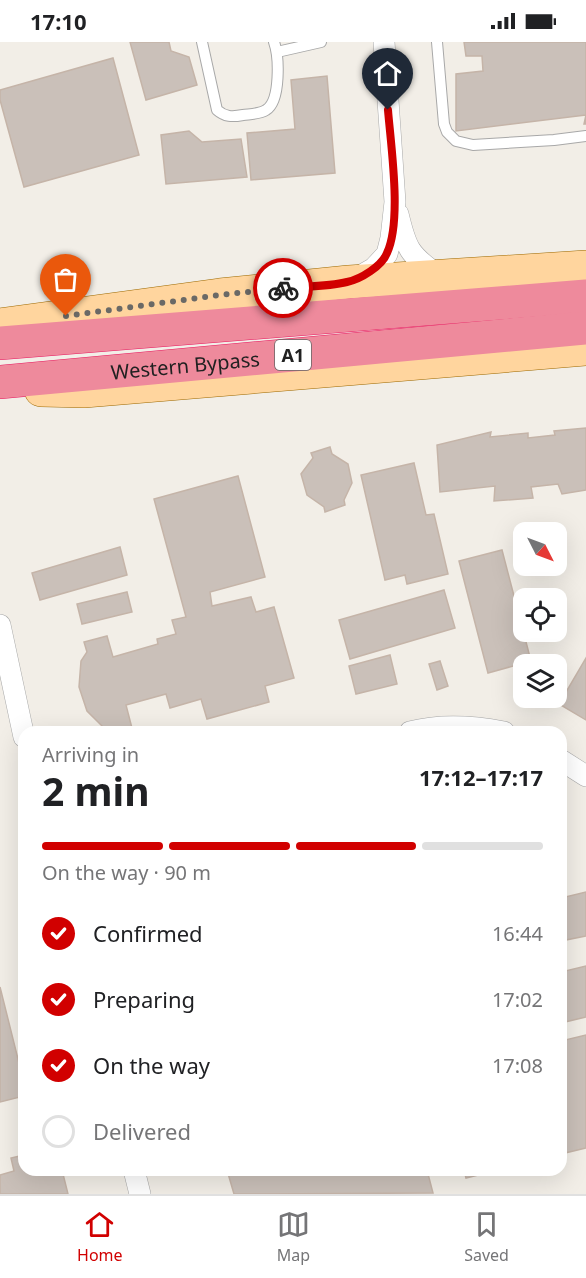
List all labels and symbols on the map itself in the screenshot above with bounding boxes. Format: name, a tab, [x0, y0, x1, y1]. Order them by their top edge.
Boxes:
pin	[362, 48, 413, 110]
pin	[40, 254, 91, 316]
courier	[253, 258, 313, 318]
road number: A1	[275, 340, 311, 370]
street label: Western Bypass	[110, 345, 261, 385]
north arrow	[513, 522, 567, 576]

